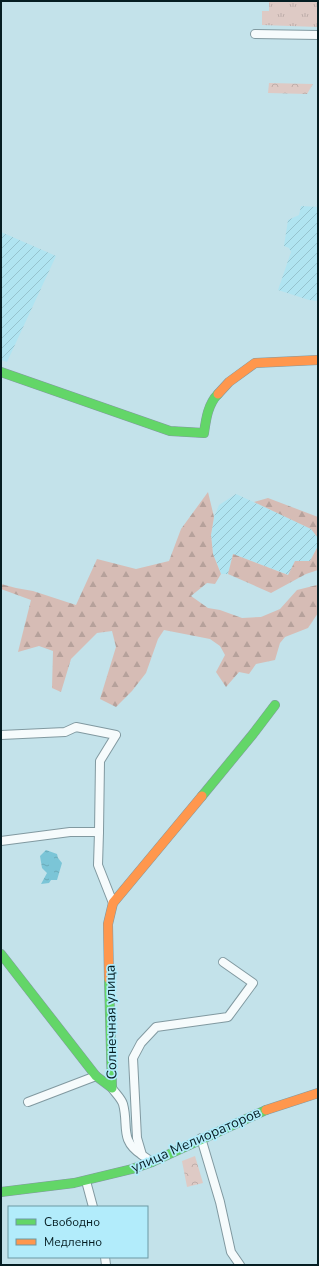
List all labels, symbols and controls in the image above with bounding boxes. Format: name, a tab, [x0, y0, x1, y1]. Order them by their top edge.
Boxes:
street label: Солнечная улица	[101, 965, 121, 1079]
street label: улица Мелиораторов	[128, 1103, 264, 1177]
legend	[8, 1206, 148, 1258]
text: Свободно	[44, 1214, 100, 1230]
text: Медленно	[44, 1234, 102, 1250]

